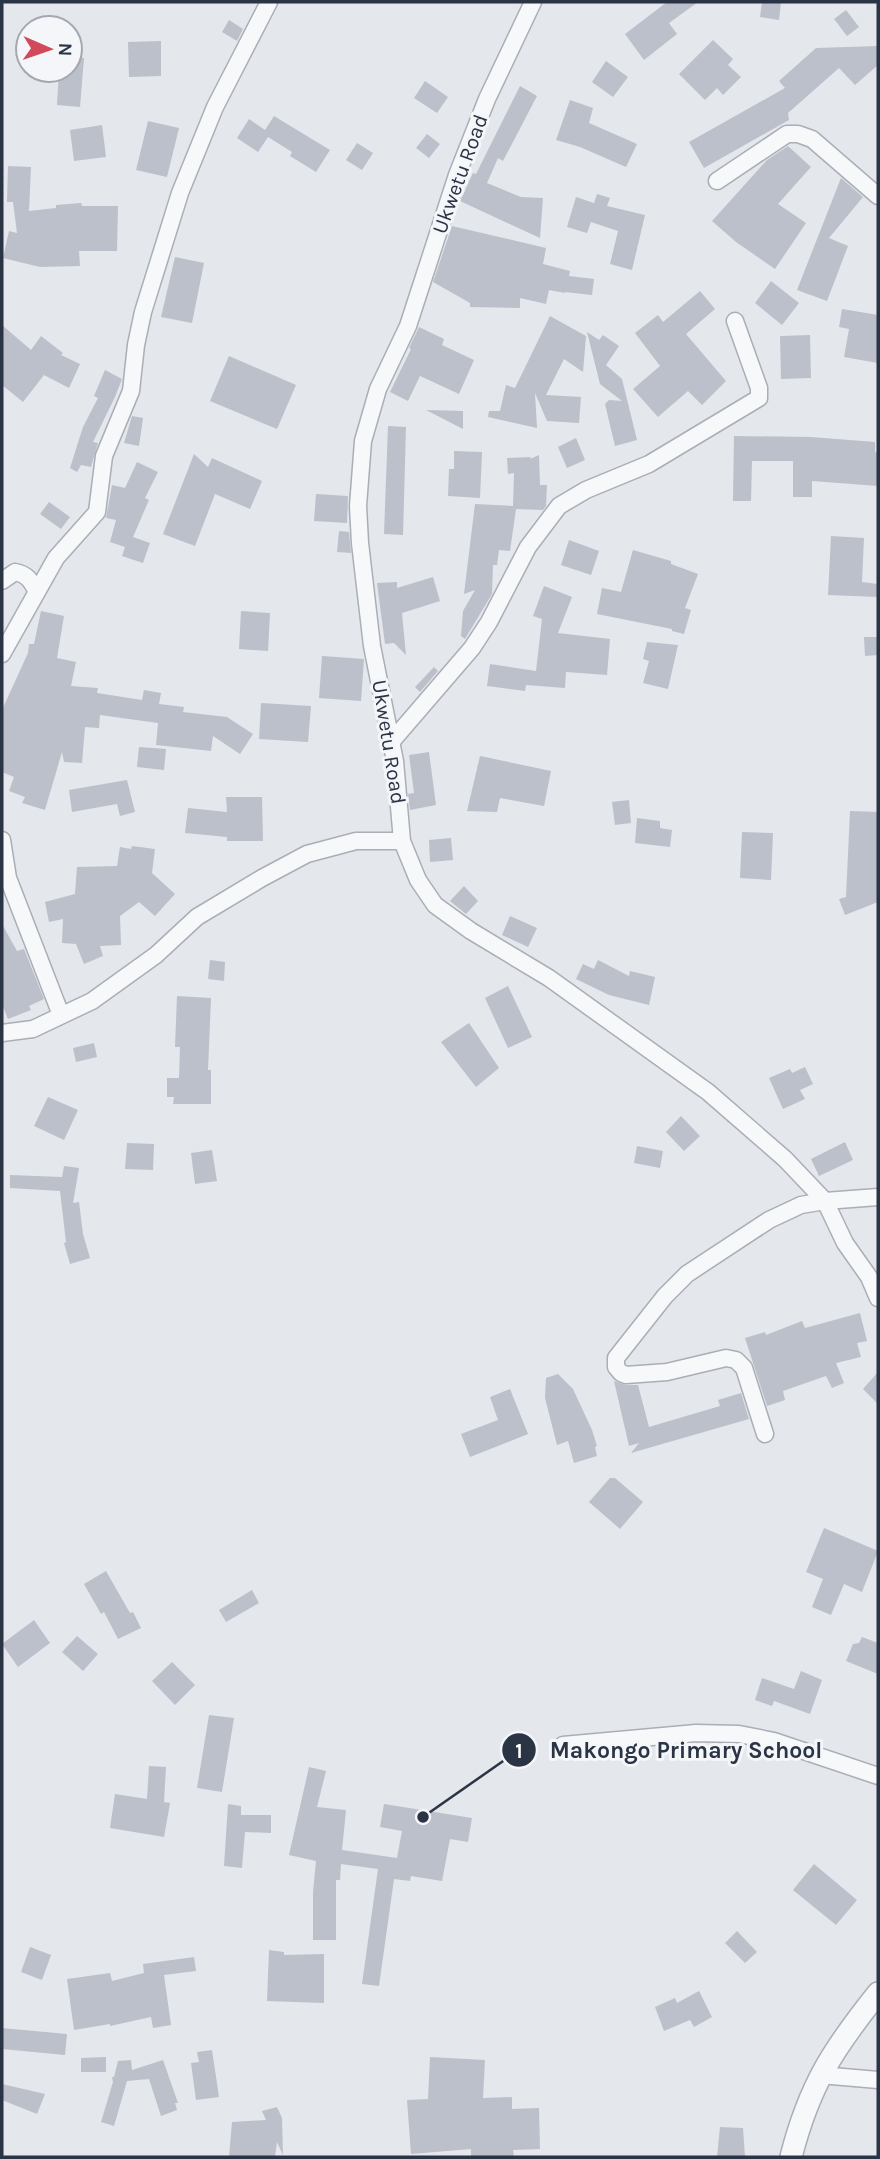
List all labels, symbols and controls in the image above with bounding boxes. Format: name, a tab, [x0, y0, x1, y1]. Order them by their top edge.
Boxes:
north arrow	[14, 14, 84, 84]
text: N	[54, 42, 76, 57]
street label: Ukwetu Road	[427, 111, 493, 237]
street label: Ukwetu Road	[367, 678, 411, 806]
callout: Makongo Primary School	[501, 1728, 837, 1772]
text: Makongo Primary School	[550, 1737, 822, 1764]
text: 1	[515, 1739, 523, 1763]

